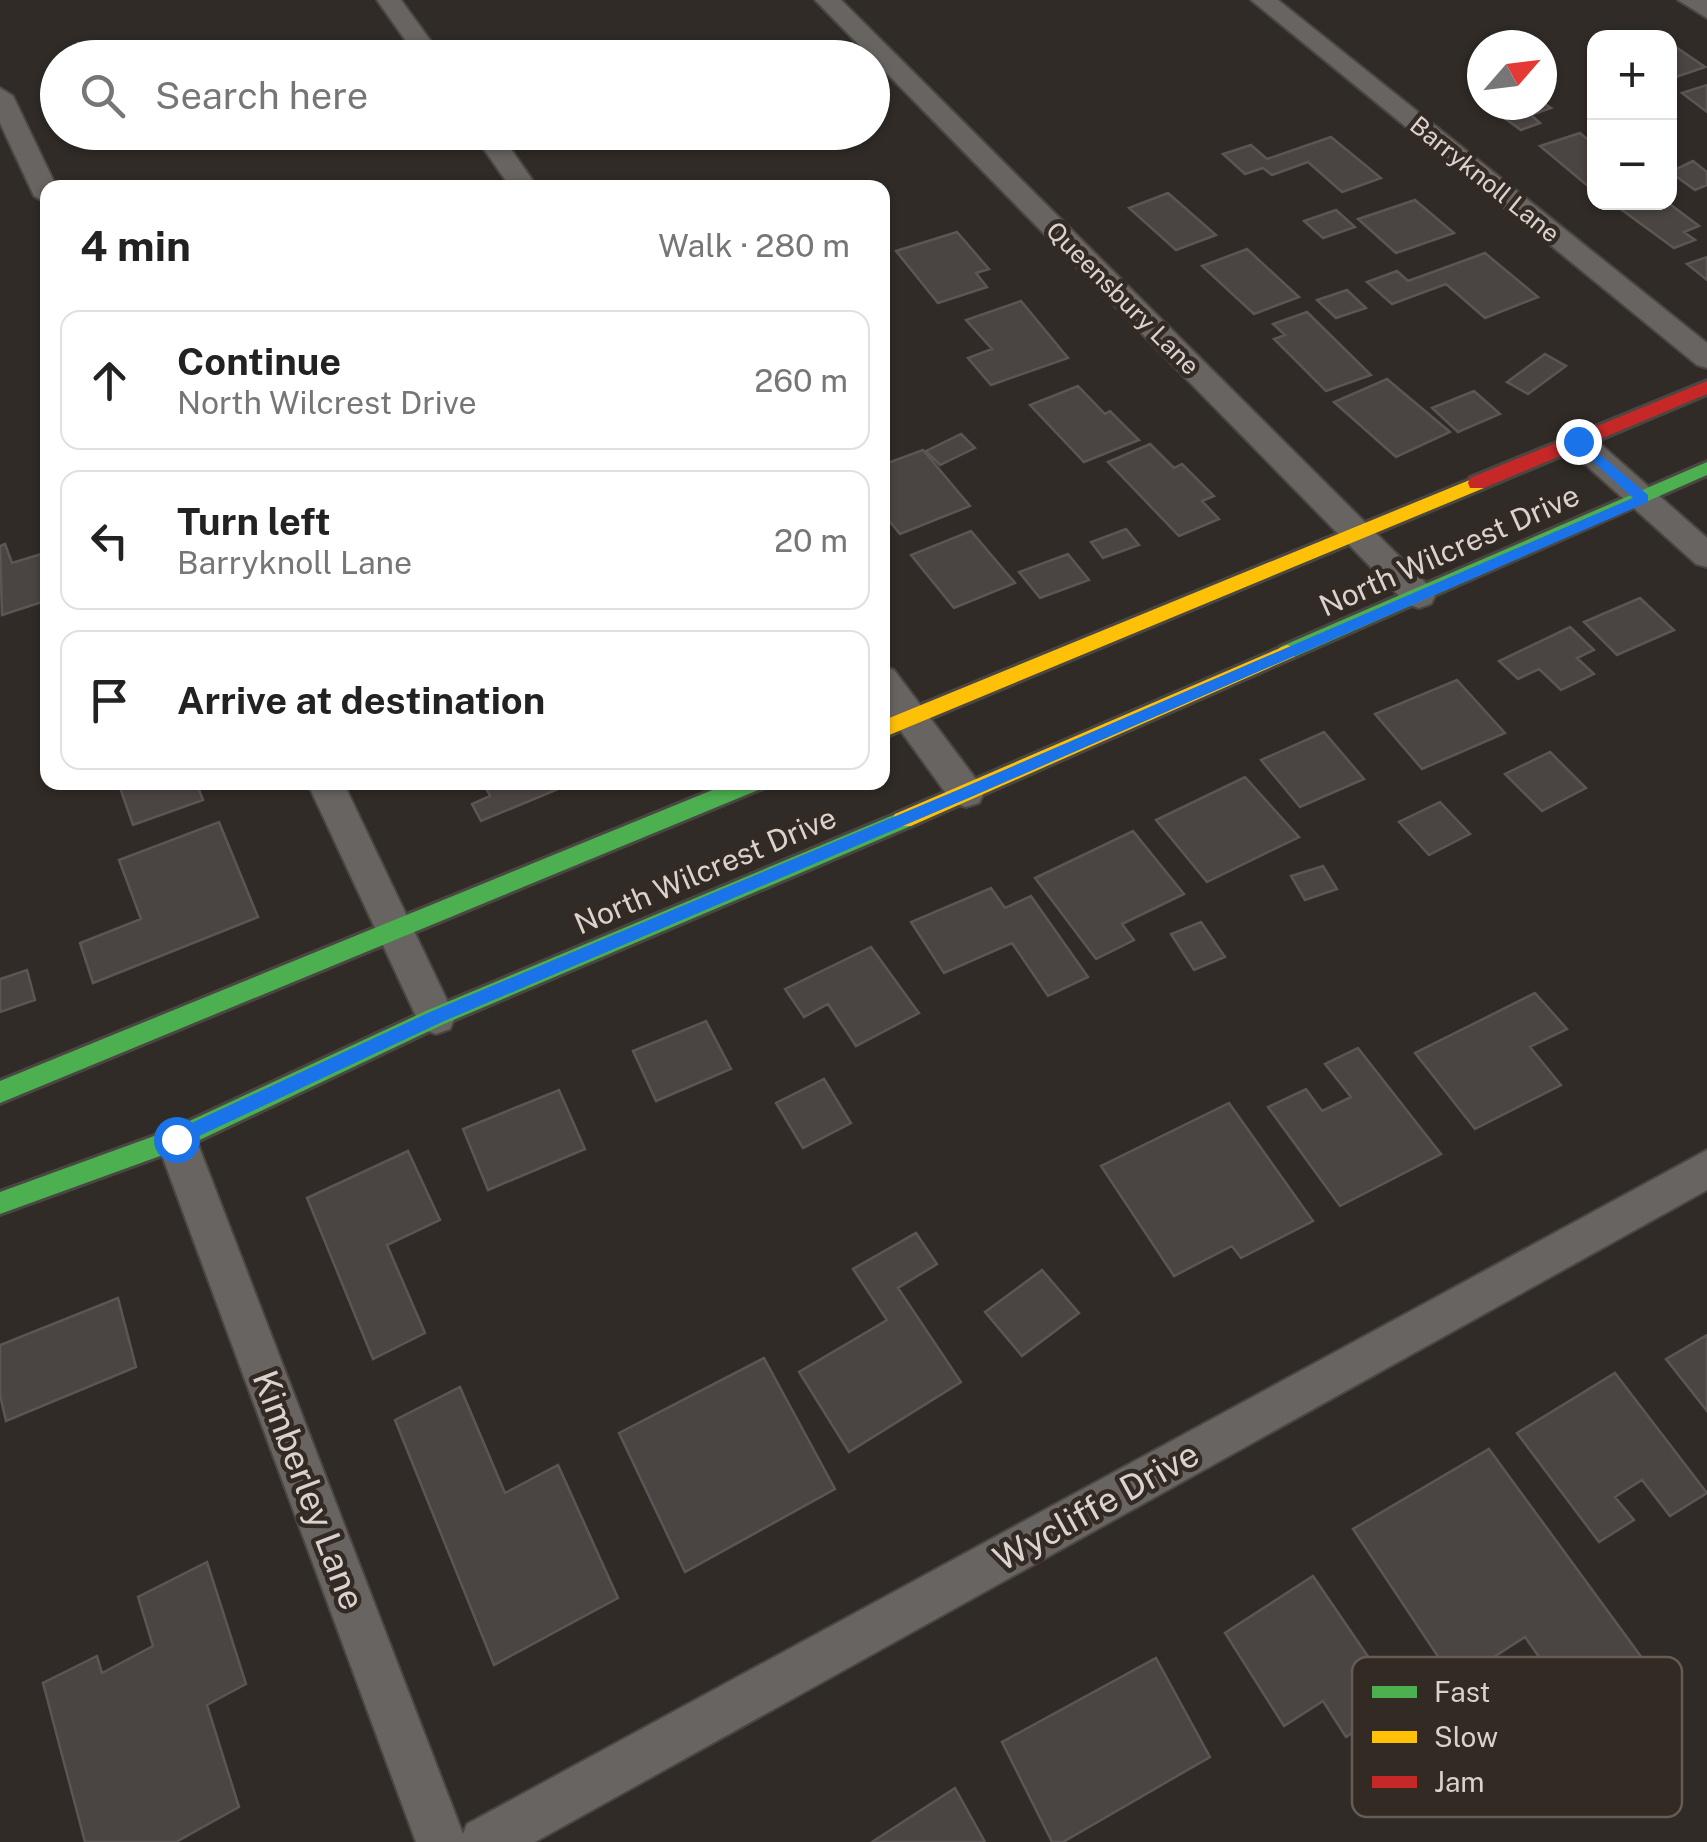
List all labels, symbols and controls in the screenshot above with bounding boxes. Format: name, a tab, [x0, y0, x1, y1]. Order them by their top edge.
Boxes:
north arrow	[1467, 30, 1557, 120]
map controls	[1587, 30, 1677, 210]
button: +	[1587, 30, 1677, 120]
search box	[40, 40, 890, 150]
icon: search	[75, 68, 130, 123]
text: Search here	[155, 73, 368, 118]
street label: Barryknoll Lane	[1404, 110, 1566, 248]
button: −	[1587, 120, 1677, 210]
street label: Queensbury Lane	[1040, 215, 1206, 381]
text: 4 min	[80, 221, 191, 270]
text: Walk · 280 m	[658, 227, 850, 264]
text: Continue	[177, 339, 341, 384]
icon: ahead	[82, 353, 137, 408]
text: 260 m	[754, 362, 848, 399]
text: North Wilcrest Drive	[177, 384, 477, 421]
route end	[1556, 419, 1602, 465]
street label: North Wilcrest Drive	[1313, 476, 1585, 624]
text: Turn left	[177, 499, 331, 544]
icon: left	[82, 513, 137, 568]
text: 20 m	[774, 522, 848, 559]
text: Barryknoll Lane	[177, 544, 412, 581]
icon: arrive	[82, 673, 137, 728]
text: Arrive at destination	[177, 678, 545, 723]
street label: North Wilcrest Drive	[569, 799, 841, 941]
route start	[154, 1117, 200, 1163]
street label: Kimberley Lane	[245, 1365, 373, 1615]
street label: Wycliffe Drive	[986, 1433, 1206, 1579]
legend	[1352, 1657, 1682, 1817]
text: Fast	[1434, 1675, 1490, 1708]
text: Slow	[1434, 1720, 1498, 1753]
text: Jam	[1434, 1765, 1485, 1798]

